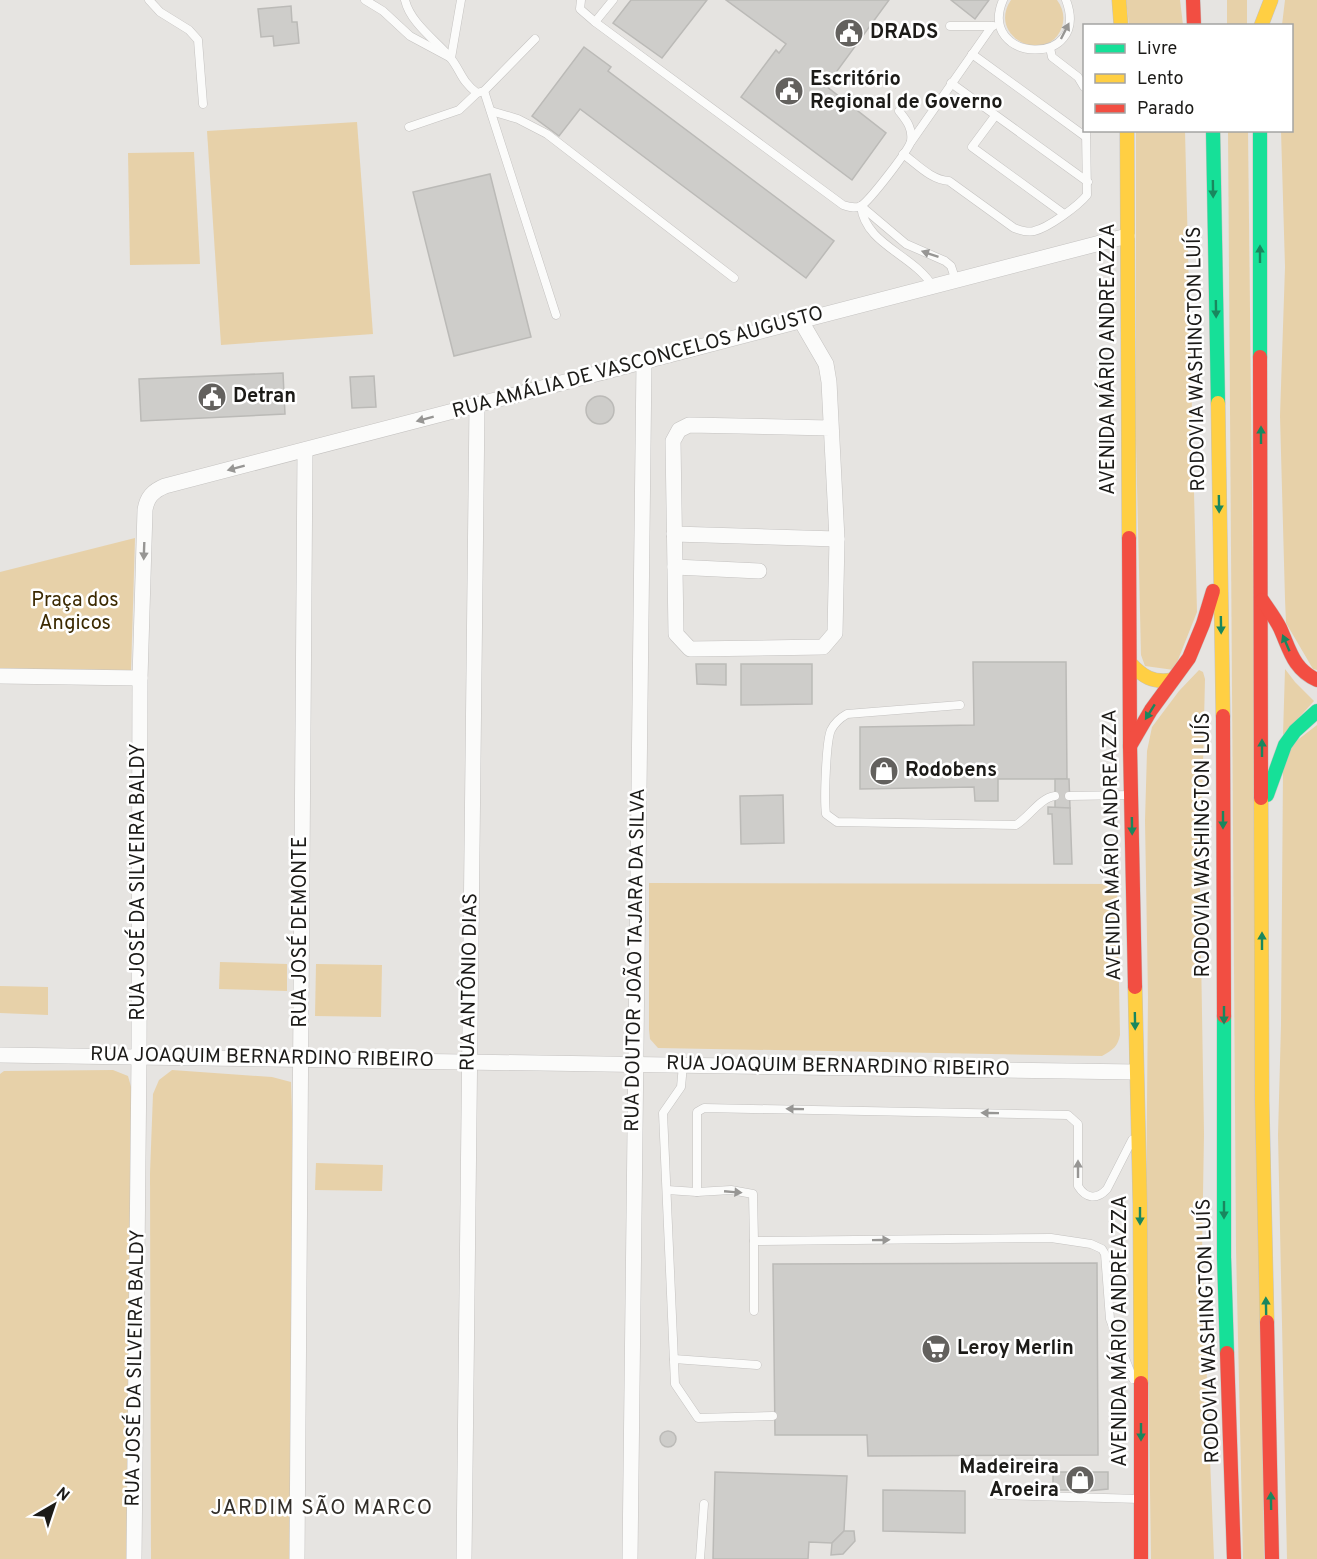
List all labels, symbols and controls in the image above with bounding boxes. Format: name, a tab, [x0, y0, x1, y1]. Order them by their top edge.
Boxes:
public building icon: DRADS	[833, 17, 865, 49]
place label: DRADS	[870, 20, 938, 46]
one-way arrow	[1059, 22, 1069, 40]
legend	[1083, 24, 1293, 132]
text: Livre	[1137, 38, 1177, 61]
place label: Escritório Regional de Governo	[810, 67, 1003, 116]
text: Lento	[1137, 68, 1183, 91]
public building icon: Escritório Regional de Governo	[773, 75, 805, 107]
text: Parado	[1137, 98, 1194, 121]
one-way arrow	[1209, 179, 1218, 198]
street label: AVENIDA MÁRIO ANDREAZZA	[1094, 223, 1122, 495]
street label: RODOVIA WASHINGTON LUÍS	[1180, 226, 1212, 492]
one-way arrow	[1255, 245, 1265, 264]
one-way arrow	[921, 249, 939, 259]
street label: RUA AMÁLIA DE VASCONCELOS AUGUSTO	[449, 299, 826, 425]
one-way arrow	[1211, 300, 1220, 319]
public building icon: Detran	[196, 381, 228, 413]
place label: Detran	[233, 384, 296, 410]
one-way arrow	[415, 414, 434, 424]
one-way arrow	[1256, 425, 1266, 444]
one-way arrow	[227, 463, 245, 473]
one-way arrow	[1214, 495, 1224, 514]
one-way arrow	[139, 542, 148, 561]
park label: Praça dos Angicos	[31, 588, 119, 637]
one-way arrow	[1217, 616, 1226, 635]
one-way arrow	[1281, 634, 1290, 652]
one-way arrow	[1144, 704, 1156, 720]
street label: AVENIDA MÁRIO ANDREAZZA	[1096, 709, 1128, 981]
street label: RODOVIA WASHINGTON LUÍS	[1189, 712, 1217, 978]
one-way arrow	[1257, 739, 1267, 758]
street label: RUA JOSÉ DA SILVEIRA BALDY	[124, 743, 152, 1021]
shop icon: Rodobens	[868, 755, 900, 787]
place label: Rodobens	[905, 758, 997, 784]
street label: RUA DOUTOR JOÃO TAJARA DA SILVA	[619, 788, 652, 1132]
one-way arrow	[1218, 811, 1228, 830]
one-way arrow	[1127, 816, 1136, 835]
street label: RUA JOSÉ DEMONTE	[286, 836, 314, 1028]
street label: RUA ANTÔNIO DIAS	[453, 893, 485, 1071]
one-way arrow	[1257, 932, 1267, 951]
one-way arrow	[1219, 1006, 1229, 1025]
one-way arrow	[1130, 1011, 1140, 1030]
street label: RUA JOAQUIM BERNARDINO RIBEIRO	[90, 1042, 434, 1074]
street label: RUA JOAQUIM BERNARDINO RIBEIRO	[666, 1051, 1010, 1083]
one-way arrow	[785, 1104, 804, 1114]
one-way arrow	[980, 1108, 999, 1117]
one-way arrow	[1073, 1159, 1083, 1178]
one-way arrow	[724, 1187, 743, 1196]
street label: AVENIDA MÁRIO ANDREAZZA	[1106, 1195, 1134, 1467]
street label: RODOVIA WASHINGTON LUÍS	[1189, 1198, 1227, 1464]
one-way arrow	[1219, 1201, 1229, 1220]
one-way arrow	[1135, 1206, 1145, 1225]
street label: RUA JOSÉ DA SILVEIRA BALDY	[119, 1229, 151, 1507]
one-way arrow	[871, 1235, 890, 1245]
one-way arrow	[1262, 1296, 1271, 1315]
supermarket icon: Leroy Merlin	[920, 1333, 952, 1365]
place label: Leroy Merlin	[957, 1336, 1074, 1362]
one-way arrow	[1136, 1422, 1146, 1441]
place label: Madeireira Aroeira	[959, 1455, 1059, 1504]
shop icon: Madeireira Aroeira	[1064, 1464, 1096, 1496]
north arrow	[24, 1475, 84, 1535]
text: N	[51, 1484, 73, 1506]
one-way arrow	[1266, 1491, 1276, 1510]
district label: JARDIM SÃO MARCO	[210, 1495, 434, 1522]

